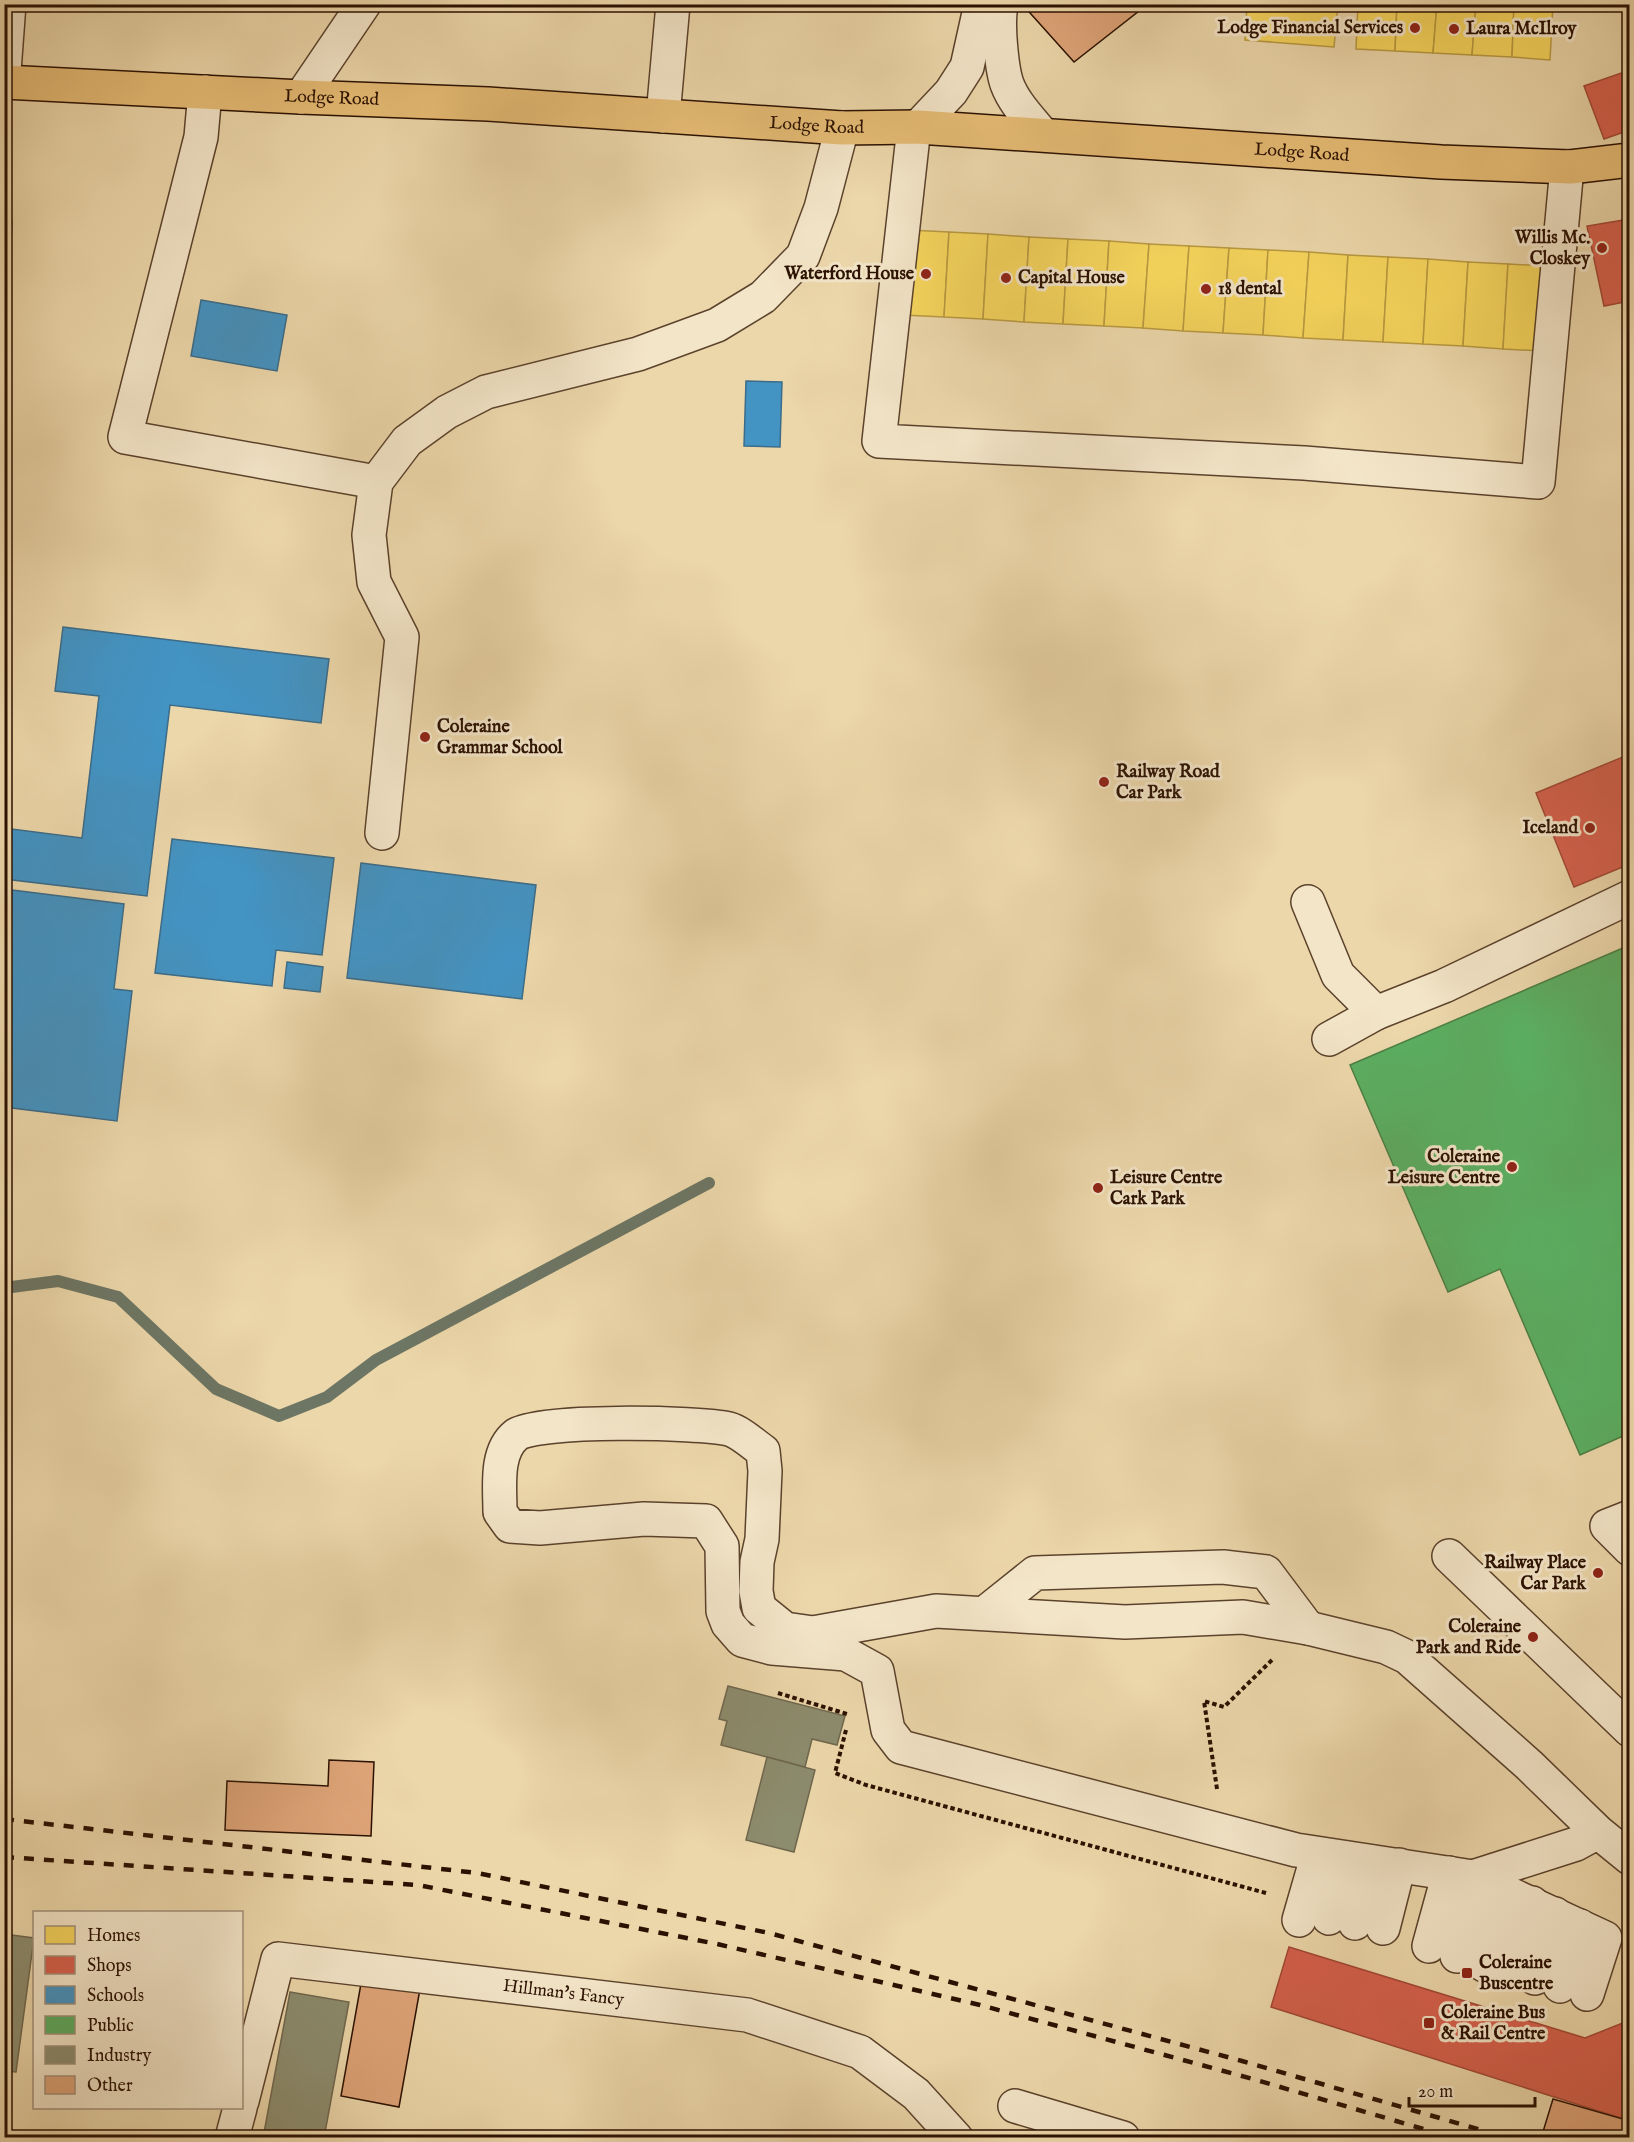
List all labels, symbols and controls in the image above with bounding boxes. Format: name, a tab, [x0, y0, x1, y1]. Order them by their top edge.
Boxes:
place label: Lodge Financial Services	[1217, 17, 1404, 40]
place label: Laura McIlroy	[1466, 18, 1578, 41]
marker: Lodge Financial Services	[1408, 21, 1422, 35]
marker: Laura McIlroy	[1447, 22, 1461, 36]
street label: Lodge Road	[284, 85, 380, 111]
street label: Lodge Road	[769, 112, 865, 140]
street label: Lodge Road	[1254, 138, 1350, 167]
place label: Willis Mc. Closkey	[1514, 227, 1591, 271]
marker: Willis Mc. Closkey	[1595, 241, 1609, 255]
place label: Waterford House	[783, 263, 915, 286]
marker: Waterford House	[919, 267, 933, 281]
place label: Capital House	[1018, 267, 1125, 290]
marker: Capital House	[999, 271, 1013, 285]
place label: 18 dental	[1218, 278, 1283, 301]
marker: 18 dental	[1199, 282, 1213, 296]
place label: Coleraine Grammar School	[437, 716, 564, 760]
marker: Coleraine Grammar School	[418, 730, 432, 744]
place label: Railway Road Car Park	[1116, 761, 1220, 805]
marker: Railway Road Car Park	[1097, 775, 1111, 789]
place label: Iceland	[1523, 817, 1578, 840]
marker: Iceland	[1583, 821, 1597, 835]
place label: Coleraine Leisure Centre	[1388, 1146, 1501, 1190]
marker: Coleraine Leisure Centre	[1505, 1160, 1519, 1174]
place label: Leisure Centre Cark Park	[1110, 1167, 1223, 1211]
marker: Leisure Centre Cark Park	[1091, 1181, 1105, 1195]
place label: Railway Place Car Park	[1484, 1552, 1587, 1596]
marker: Railway Place Car Park	[1591, 1566, 1605, 1580]
place label: Coleraine Park and Ride	[1416, 1616, 1522, 1660]
marker: Coleraine Park and Ride	[1526, 1630, 1540, 1644]
legend	[33, 1911, 243, 2109]
text: Homes	[87, 1925, 140, 1948]
place label: Coleraine Buscentre	[1479, 1952, 1554, 1996]
text: Shops	[87, 1955, 132, 1978]
marker: Coleraine Buscentre	[1460, 1966, 1474, 1980]
street label: Hillman's Fancy	[502, 1974, 625, 2012]
text: Schools	[87, 1985, 144, 2008]
place label: Coleraine Bus & Rail Centre	[1441, 2002, 1546, 2046]
text: Public	[87, 2015, 134, 2038]
marker: Coleraine Bus & Rail Centre	[1422, 2016, 1436, 2030]
text: Industry	[87, 2045, 151, 2068]
scale bar	[1409, 2070, 1535, 2108]
text: Other	[87, 2075, 133, 2098]
text: 20 m	[1418, 2081, 1453, 2104]

